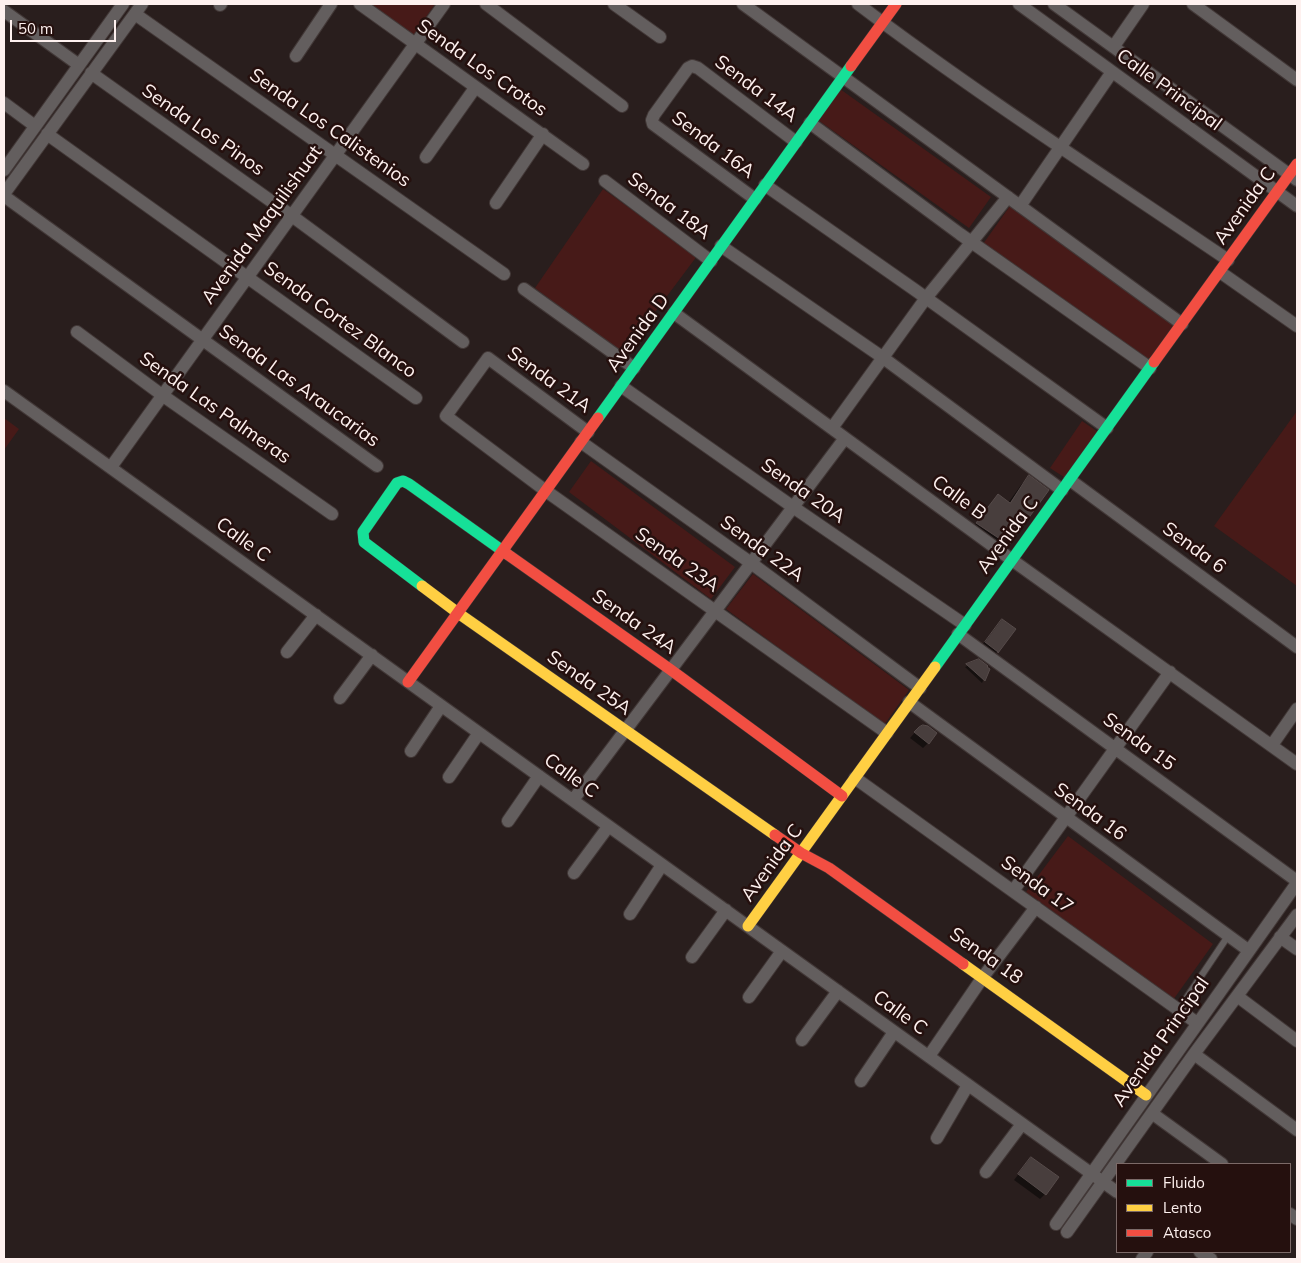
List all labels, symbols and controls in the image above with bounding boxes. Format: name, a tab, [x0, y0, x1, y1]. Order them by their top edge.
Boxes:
scale bar	[12, 10, 119, 42]
street label: Senda Los Crotos	[412, 15, 552, 121]
text: 50 m	[18, 19, 53, 38]
street label: Calle Principal	[1112, 44, 1226, 136]
street label: Senda 14A	[710, 50, 802, 128]
street label: Senda Los Calistenios	[245, 64, 415, 192]
street label: Senda Los Pinos	[137, 79, 269, 181]
street label: Senda 16A	[667, 106, 759, 184]
street label: Avenida Maquilishuat	[197, 141, 327, 309]
street label: Avenida C	[1209, 163, 1281, 249]
street label: Senda 18A	[623, 167, 715, 245]
street label: Senda Cortez Blanco	[259, 257, 421, 383]
street label: Avenida D	[602, 289, 674, 377]
street label: Senda Las Araucarias	[214, 320, 384, 452]
street label: Senda 21A	[503, 342, 595, 418]
street label: Senda Las Palmeras	[135, 347, 295, 469]
street label: Senda 20A	[756, 454, 850, 528]
street label: Calle B	[927, 471, 991, 525]
street label: Avenida C	[972, 492, 1044, 578]
street label: Senda 22A	[716, 511, 808, 587]
street label: Calle C	[211, 513, 275, 567]
street label: Senda 6	[1158, 517, 1230, 579]
street label: Senda 23A	[630, 523, 724, 597]
street label: Senda 24A	[587, 585, 681, 659]
street label: Senda 25A	[542, 646, 636, 720]
street label: Senda 15	[1098, 708, 1180, 776]
street label: Calle C	[539, 749, 603, 803]
street label: Senda 16	[1049, 778, 1131, 846]
street label: Avenida C	[736, 820, 808, 906]
street label: Senda 17	[996, 851, 1078, 919]
street label: Senda 18	[945, 923, 1027, 989]
street label: Avenida Principal	[1108, 973, 1214, 1111]
street label: Calle C	[868, 986, 932, 1040]
legend	[1116, 1163, 1291, 1253]
text: Fluido	[1163, 1173, 1205, 1192]
text: Lento	[1163, 1198, 1202, 1217]
text: Atasco	[1163, 1223, 1211, 1242]

